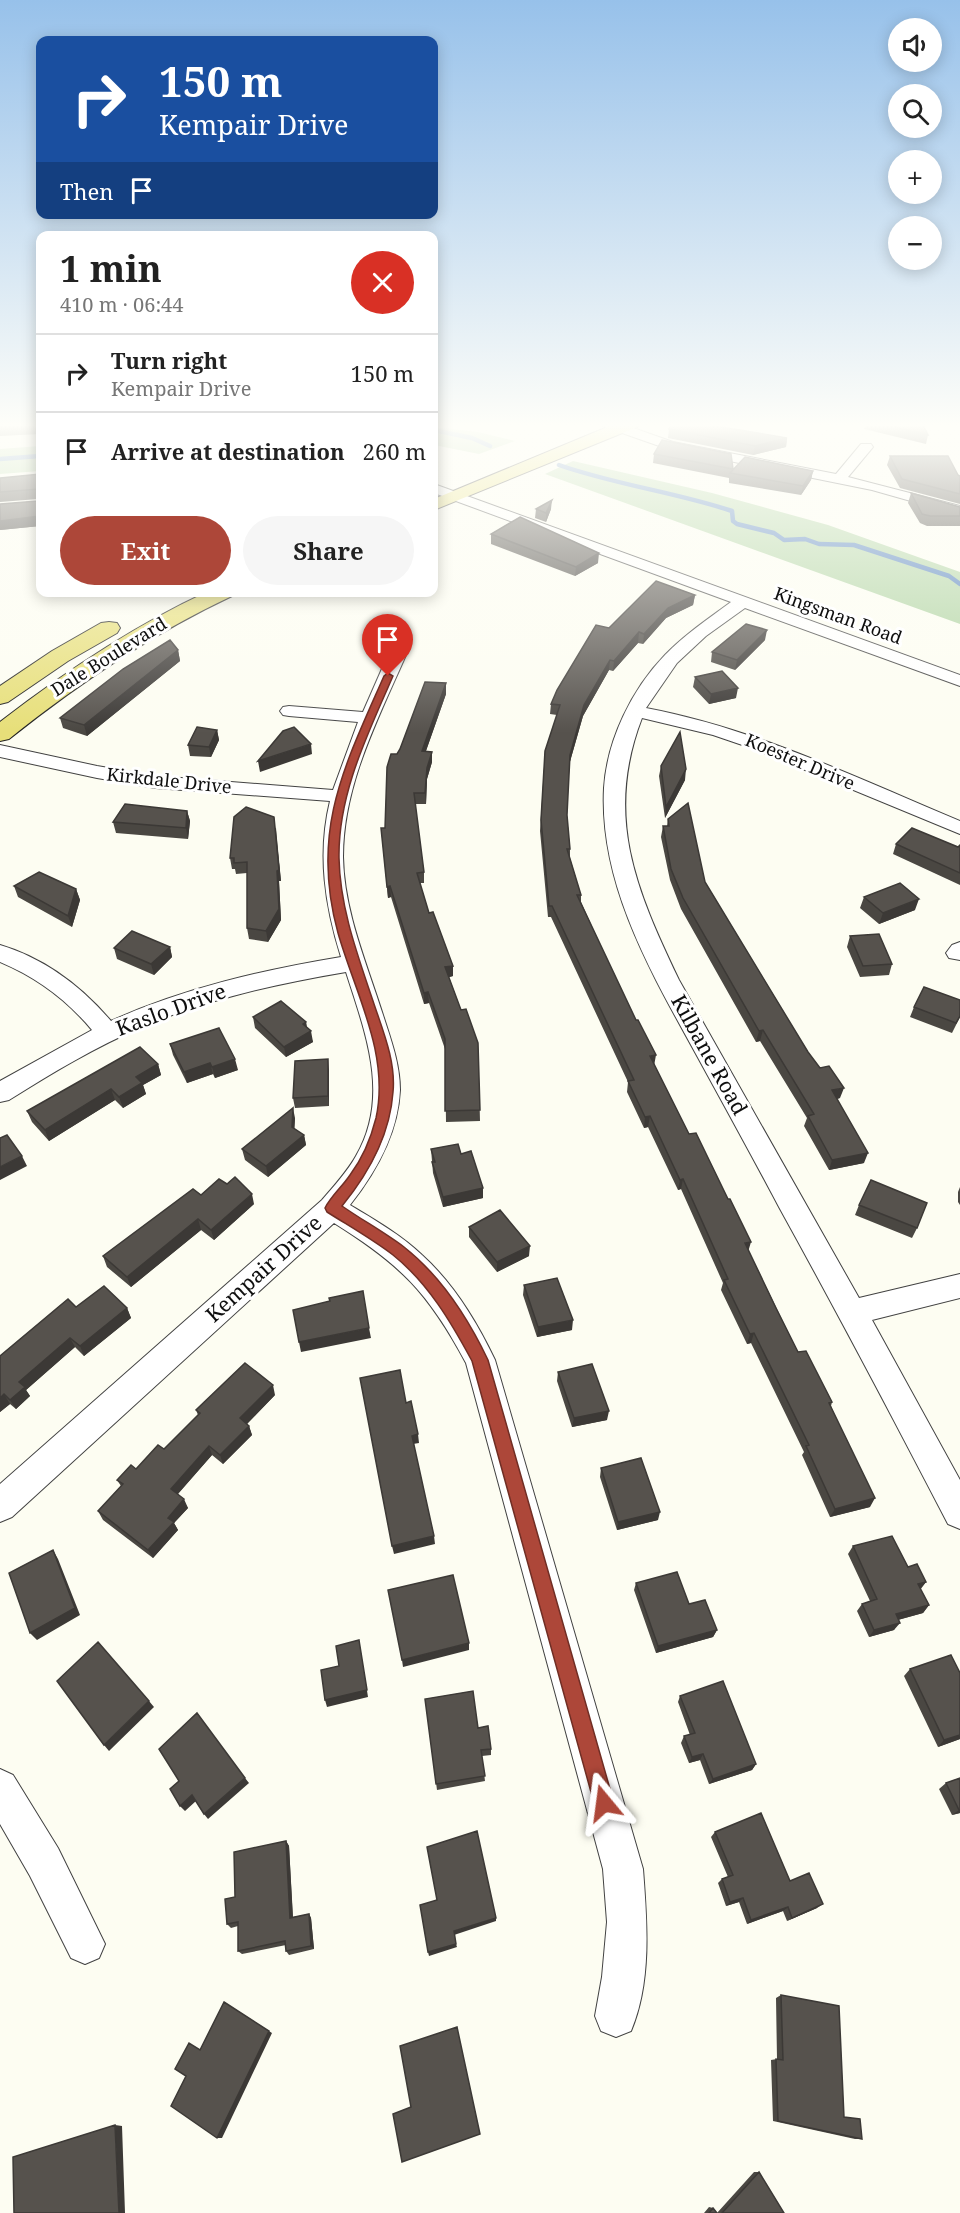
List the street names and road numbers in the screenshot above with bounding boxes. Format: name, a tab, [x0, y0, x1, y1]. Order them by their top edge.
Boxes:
street label: Kingsman Road	[771, 581, 906, 649]
street label: Dale Boulevard	[46, 611, 171, 701]
street label: Koester Drive	[742, 727, 859, 795]
street label: Kirkdale Drive	[105, 762, 233, 798]
street label: Kaslo Drive	[112, 976, 230, 1042]
street label: Kilbane Road	[665, 989, 755, 1120]
street label: Kempair Drive	[199, 1209, 327, 1328]

